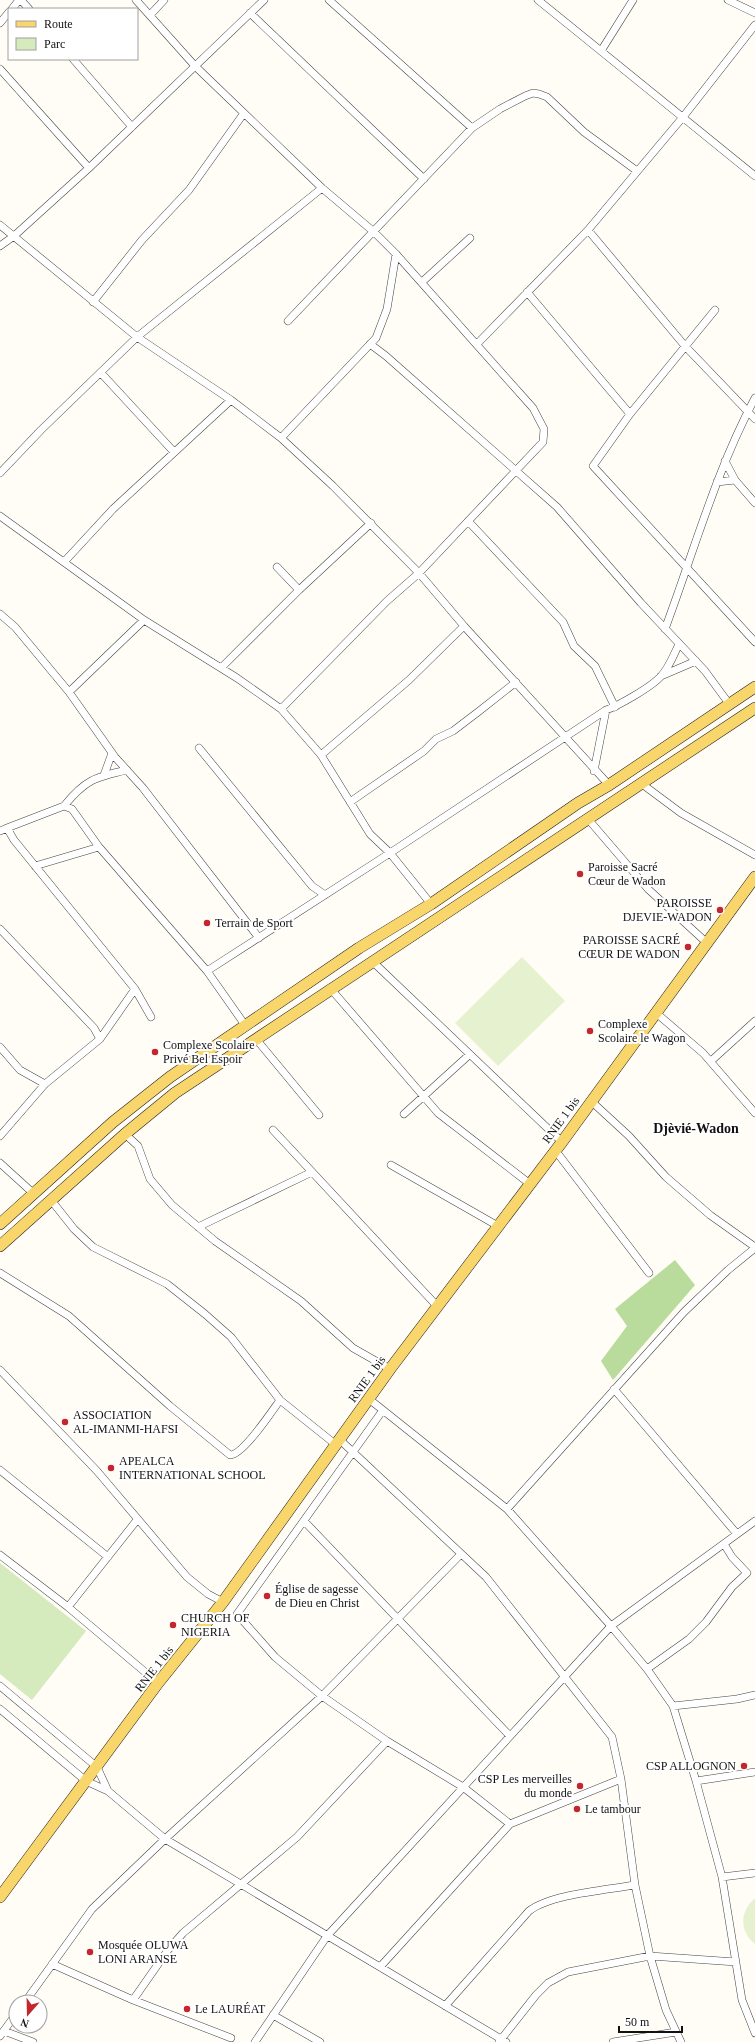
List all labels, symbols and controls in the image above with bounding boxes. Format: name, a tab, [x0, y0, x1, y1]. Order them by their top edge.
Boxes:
legend	[8, 8, 138, 60]
text: Route	[44, 17, 73, 31]
text: Parc	[44, 37, 65, 51]
place label: Paroisse Sacré Cœur de Wadon	[588, 860, 665, 888]
marker: Paroisse Sacré Cœur de Wadon	[575, 869, 585, 879]
place label: PAROISSE DJEVIE-WADON	[623, 896, 712, 924]
marker: PAROISSE DJEVIE-WADON	[715, 905, 725, 915]
place label: Terrain de Sport	[215, 916, 293, 930]
marker: Terrain de Sport	[202, 918, 212, 928]
place label: PAROISSE SACRÉ CŒUR DE WADON	[578, 933, 680, 961]
marker: PAROISSE SACRÉ CŒUR DE WADON	[683, 942, 693, 952]
place label: Complexe Scolaire le Wagon	[598, 1017, 685, 1045]
marker: Complexe Scolaire le Wagon	[585, 1026, 595, 1036]
place label: Complexe Scolaire Privé Bel Espoir	[163, 1038, 255, 1066]
marker: Complexe Scolaire Privé Bel Espoir	[150, 1047, 160, 1057]
street label: RNIE 1 bis	[539, 1094, 583, 1146]
district label: Djèvié-Wadon	[653, 1121, 739, 1136]
street label: RNIE 1 bis	[345, 1353, 389, 1405]
place label: ASSOCIATION AL-IMANMI-HAFSI	[73, 1408, 178, 1436]
marker: ASSOCIATION AL-IMANMI-HAFSI	[60, 1417, 70, 1427]
place label: APEALCA INTERNATIONAL SCHOOL	[119, 1454, 266, 1482]
marker: APEALCA INTERNATIONAL SCHOOL	[106, 1463, 116, 1473]
place label: Église de sagesse de Dieu en Christ	[275, 1582, 360, 1610]
marker: Église de sagesse de Dieu en Christ	[262, 1591, 272, 1601]
place label: CHURCH OF NIGERIA	[181, 1611, 250, 1639]
marker: CHURCH OF NIGERIA	[168, 1620, 178, 1630]
street label: RNIE 1 bis	[132, 1643, 176, 1695]
place label: CSP ALLOGNON	[646, 1759, 736, 1773]
marker: CSP ALLOGNON	[739, 1761, 749, 1771]
place label: CSP Les merveilles du monde	[478, 1772, 572, 1800]
marker: CSP Les merveilles du monde	[575, 1781, 585, 1791]
place label: Le tambour	[585, 1802, 641, 1816]
marker: Le tambour	[572, 1804, 582, 1814]
place label: Mosquée OLUWA LONI ARANSE	[98, 1938, 189, 1966]
marker: Mosquée OLUWA LONI ARANSE	[85, 1947, 95, 1957]
north arrow	[8, 1994, 48, 2034]
place label: Le LAURÉAT	[195, 2002, 266, 2016]
marker: Le LAURÉAT	[182, 2004, 192, 2014]
scale bar	[619, 2008, 682, 2034]
text: 50 m	[625, 2015, 650, 2029]
text: N	[19, 2016, 30, 2030]

